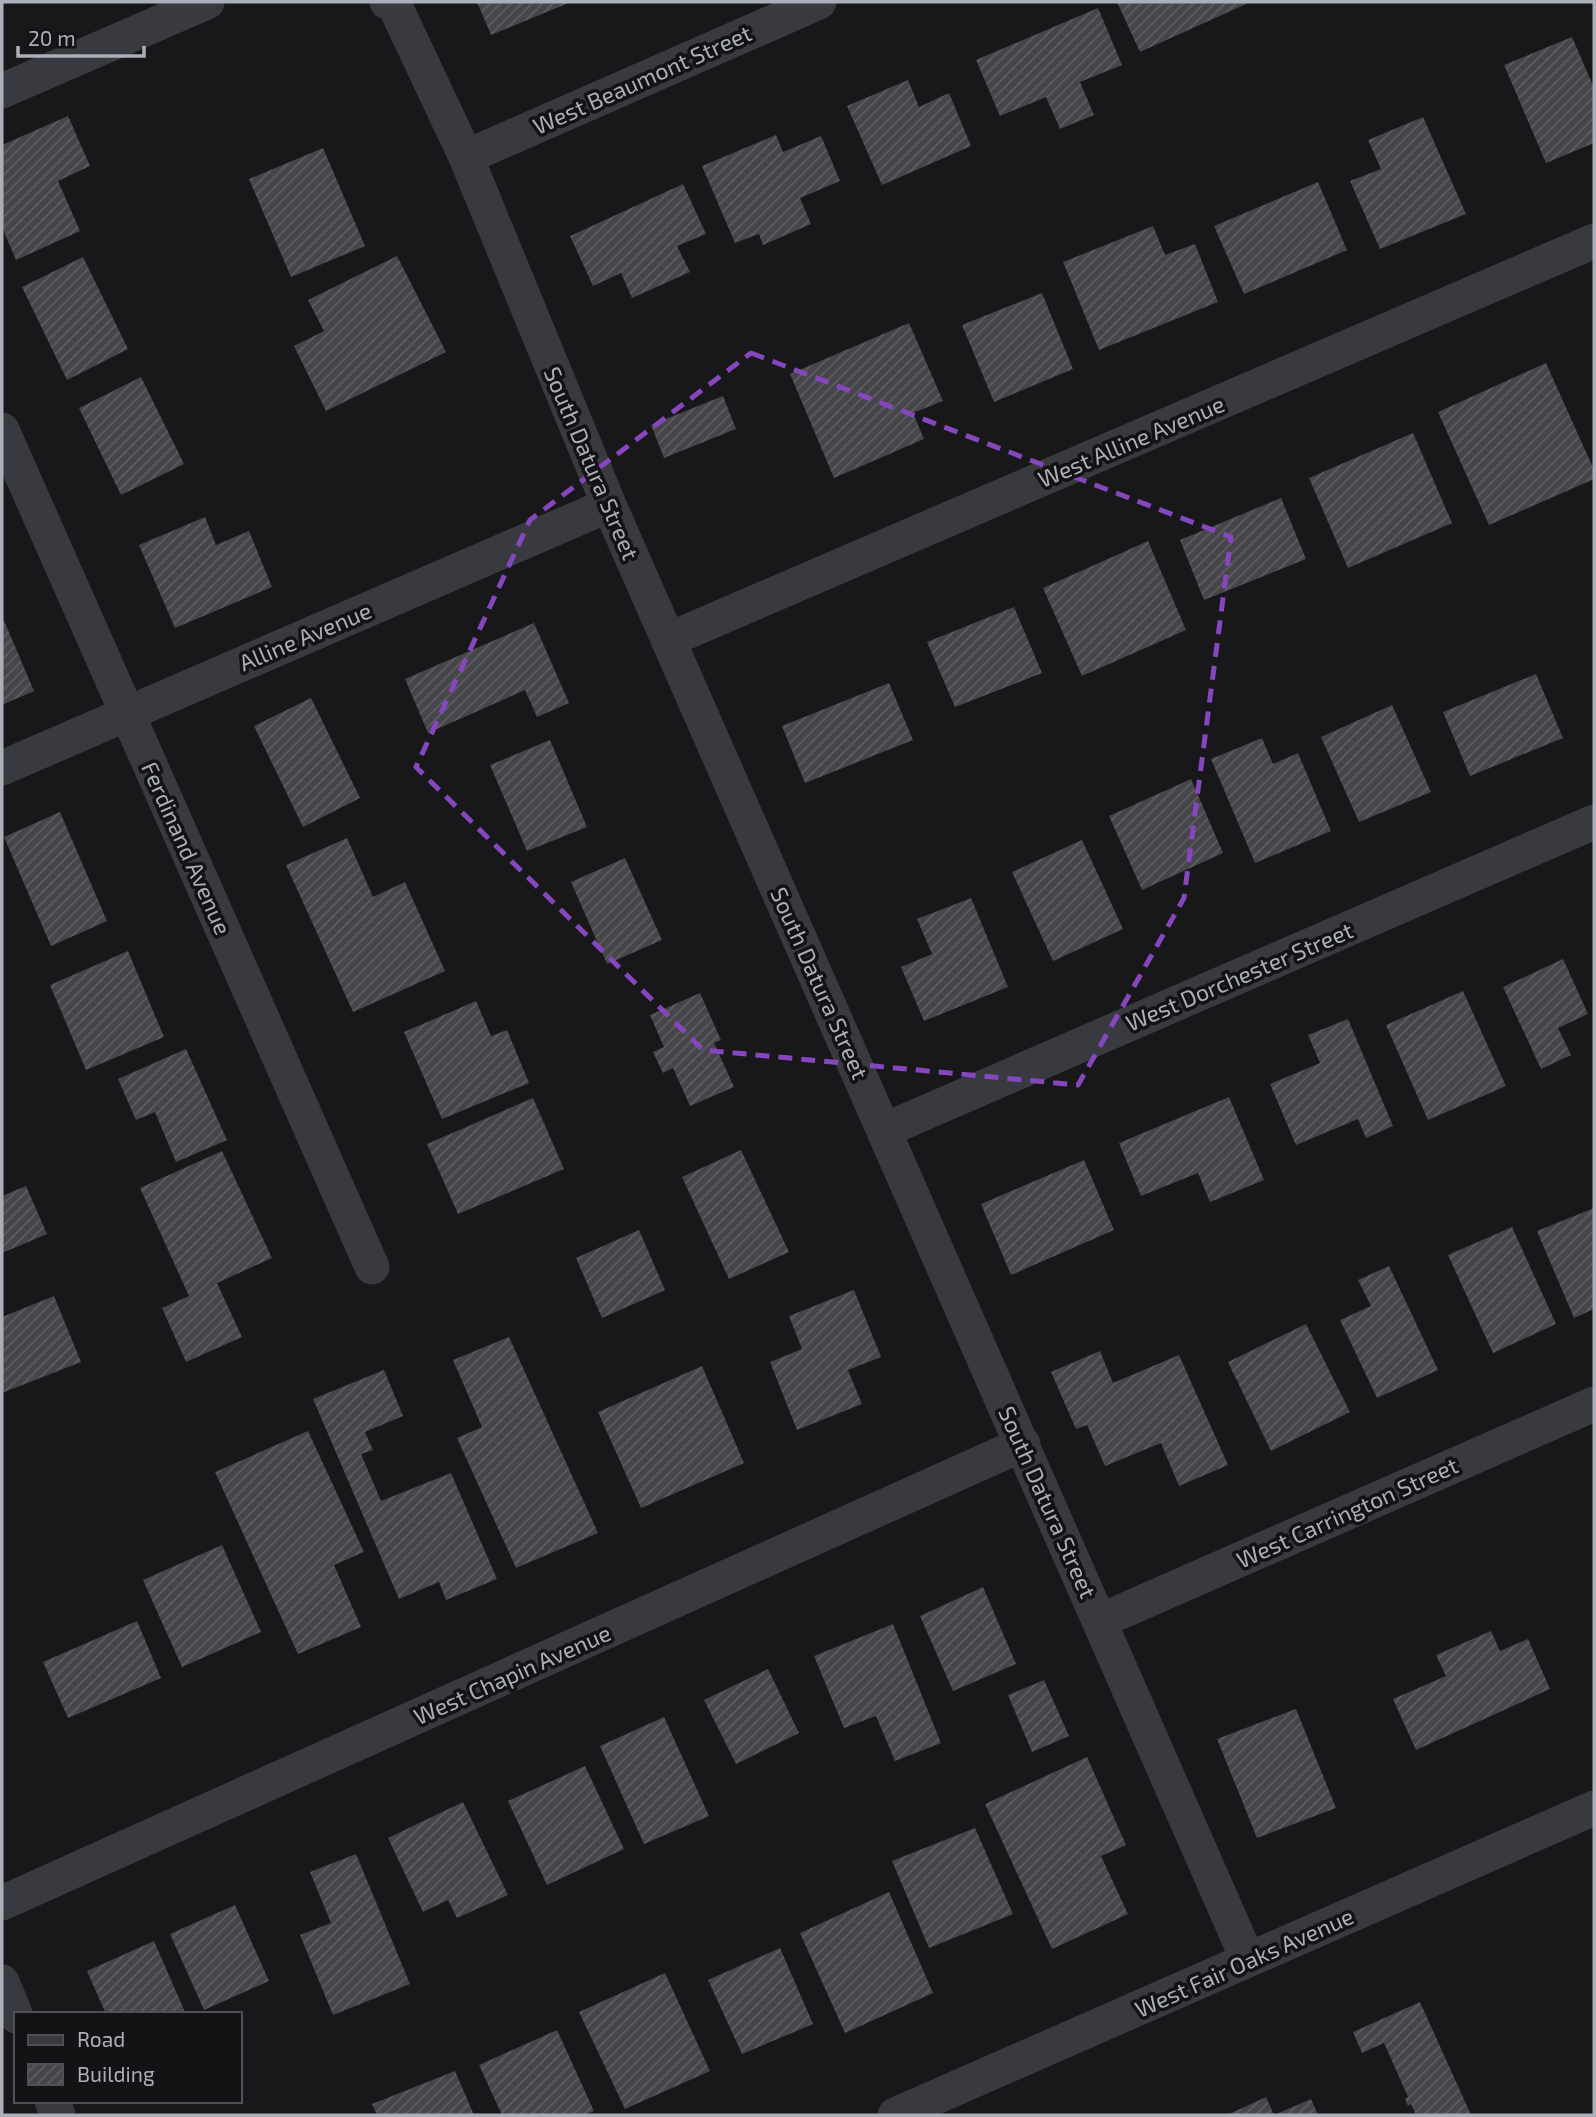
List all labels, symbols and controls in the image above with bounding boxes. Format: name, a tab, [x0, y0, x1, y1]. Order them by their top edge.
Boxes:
scale bar	[18, 14, 144, 58]
street label: West Beaumont Street	[528, 18, 756, 140]
text: 20 m	[28, 25, 76, 50]
street label: South Datura Street	[539, 362, 645, 564]
street label: West Alline Avenue	[1034, 389, 1228, 493]
street label: Alline Avenue	[235, 596, 375, 676]
street label: Ferdinand Avenue	[136, 757, 238, 939]
street label: South Datura Street	[765, 883, 875, 1083]
street label: West Dorchester Street	[1121, 915, 1357, 1037]
street label: South Datura Street	[993, 1402, 1103, 1602]
street label: West Carrington Street	[1232, 1450, 1462, 1574]
street label: West Chapin Avenue	[409, 1618, 615, 1730]
street label: West Fair Oaks Avenue	[1130, 1901, 1358, 2023]
legend	[14, 2012, 242, 2103]
text: Road	[77, 2026, 125, 2051]
text: Building	[77, 2061, 155, 2086]

